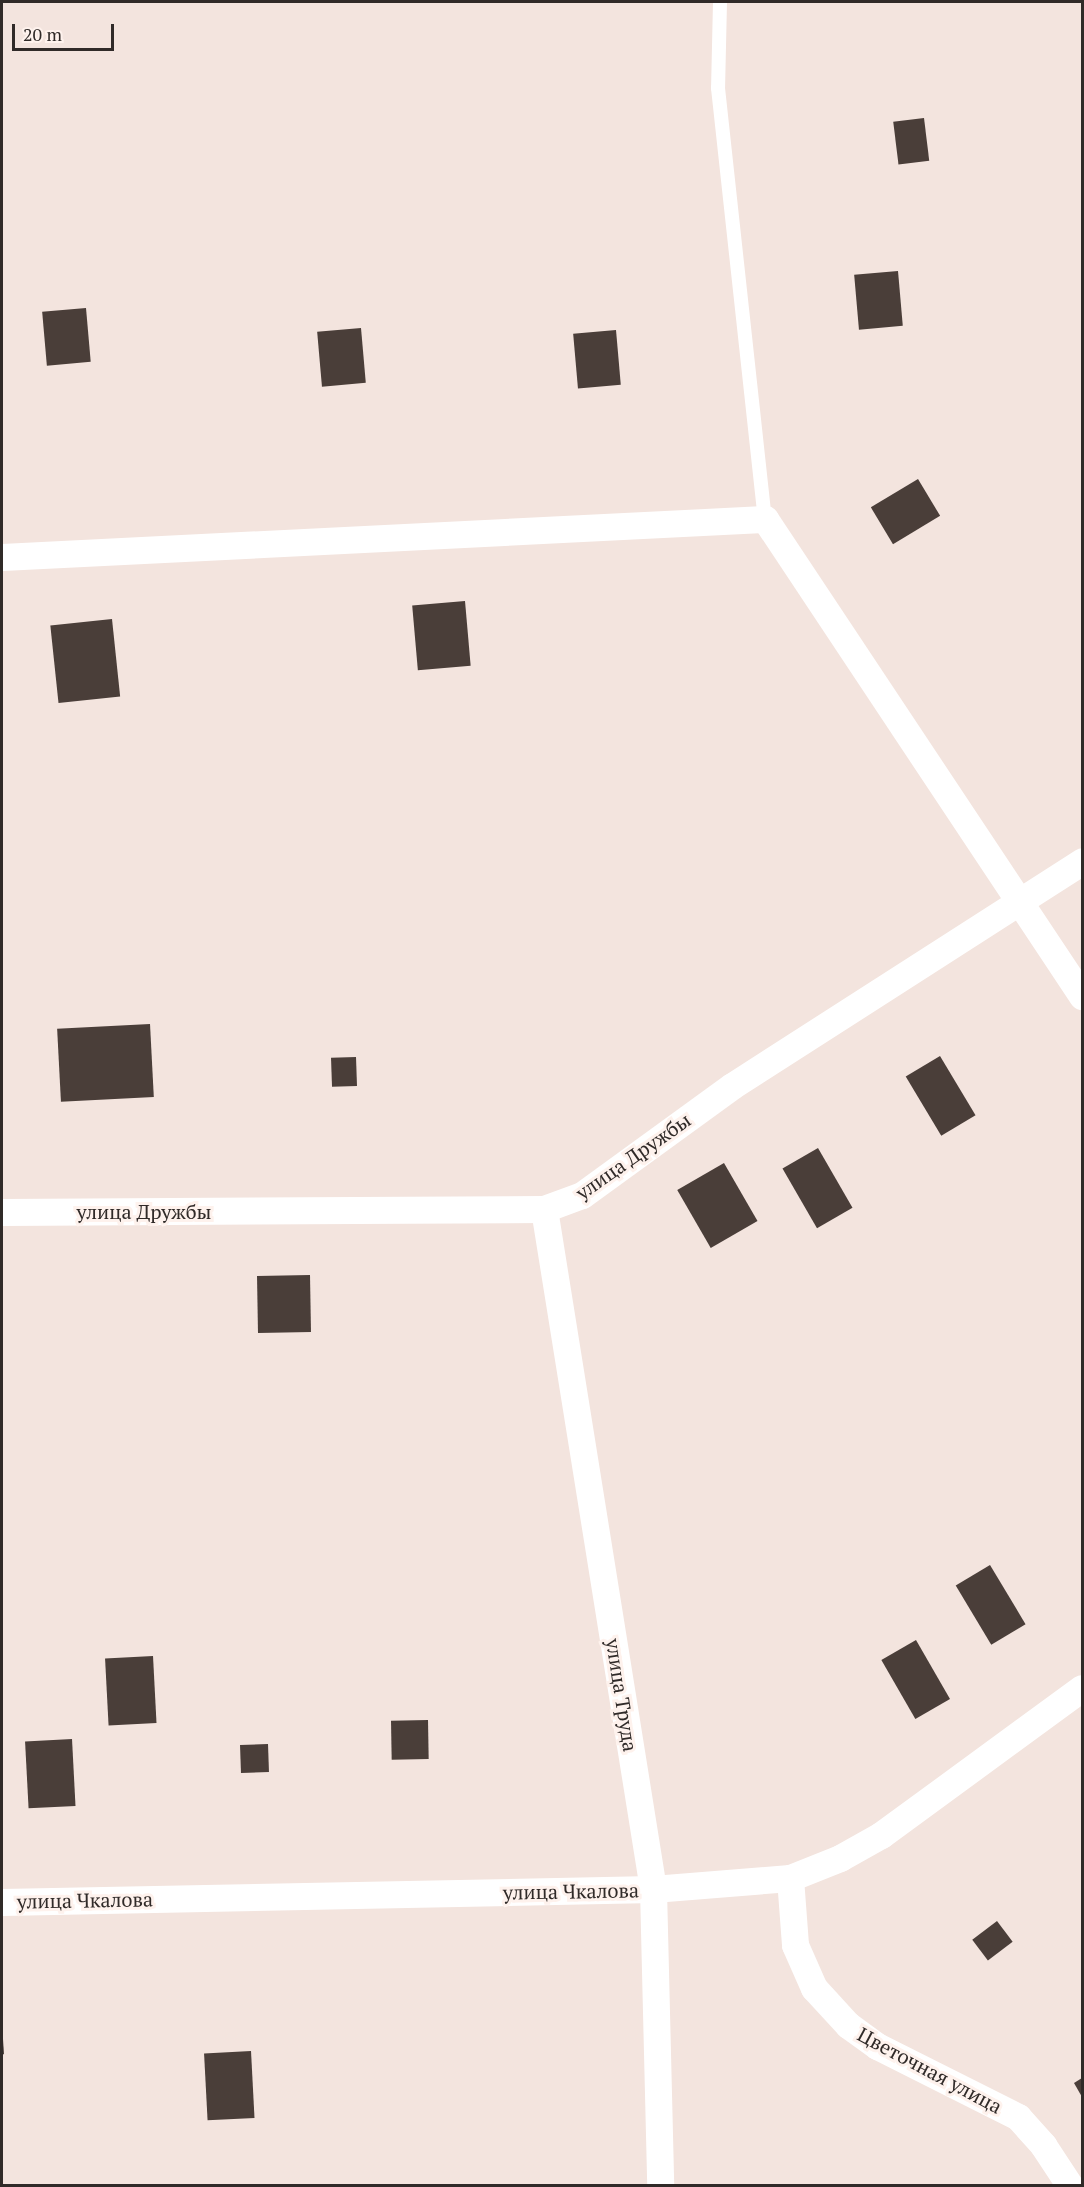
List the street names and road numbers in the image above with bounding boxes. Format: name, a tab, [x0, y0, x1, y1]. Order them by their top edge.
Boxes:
street label: улица Дружбы	[571, 1107, 695, 1205]
street label: улица Дружбы	[76, 1199, 212, 1223]
street label: улица Труда	[601, 1637, 643, 1753]
street label: улица Чкалова	[503, 1878, 639, 1904]
street label: улица Чкалова	[17, 1887, 153, 1913]
street label: Цветочная улица	[854, 2022, 1006, 2118]

